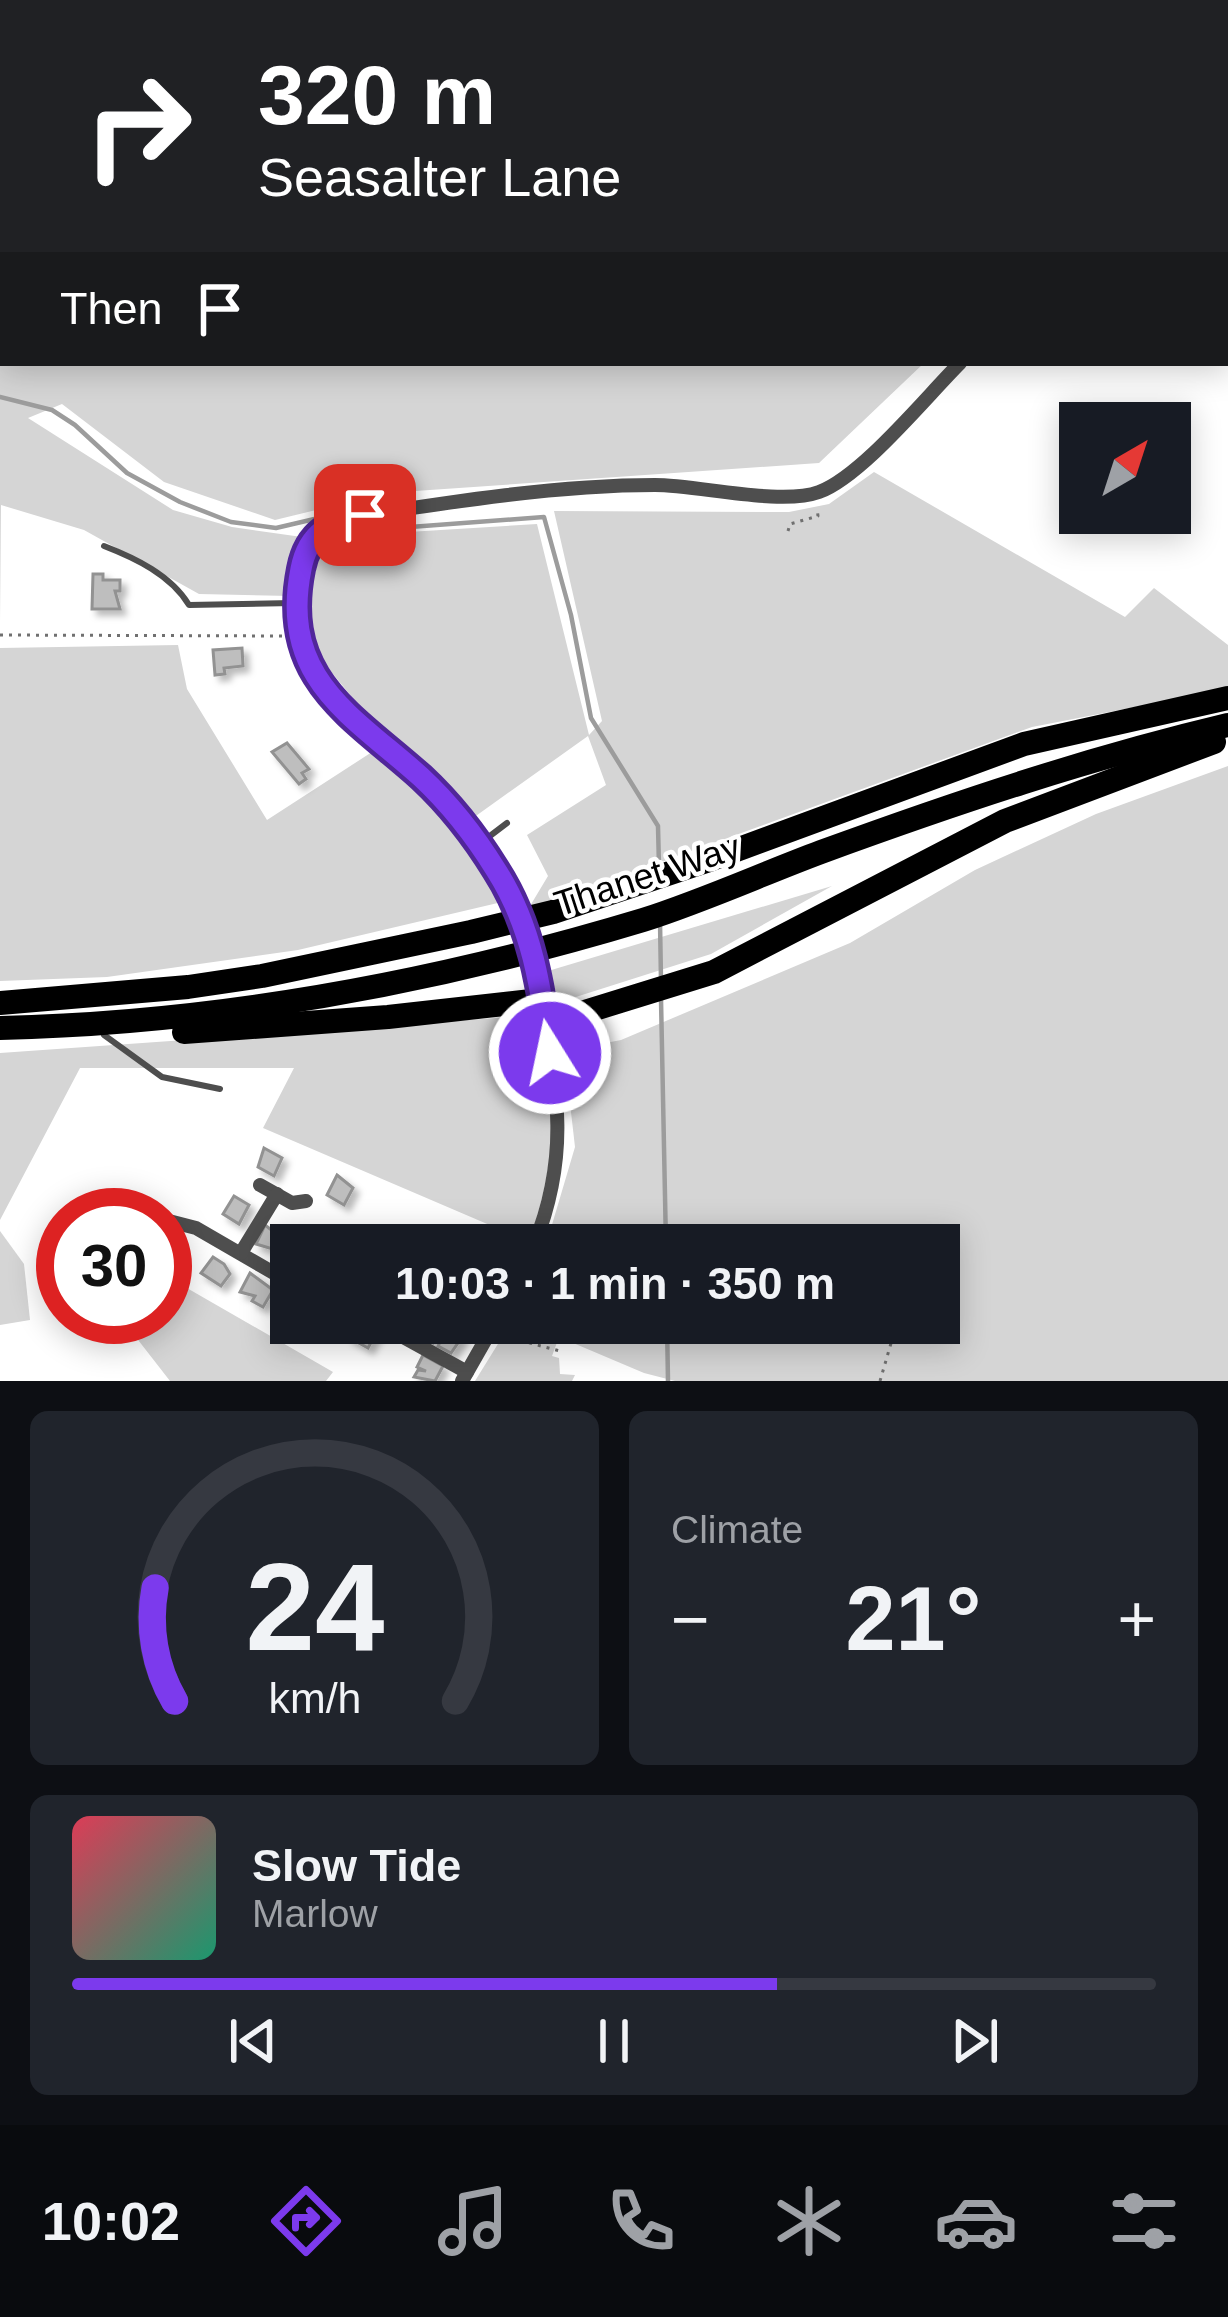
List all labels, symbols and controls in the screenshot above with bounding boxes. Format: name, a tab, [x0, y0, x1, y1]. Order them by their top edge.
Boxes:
icon: right	[60, 48, 216, 204]
text: 320 m	[258, 48, 496, 142]
text: Seasalter Lane	[258, 147, 621, 207]
icon: arrive	[187, 276, 253, 342]
text: Then	[60, 283, 163, 334]
north arrow	[1059, 402, 1191, 534]
map controls	[1059, 402, 1191, 534]
pin	[314, 464, 416, 566]
icon: arrive	[332, 482, 398, 548]
street label: Thanet Way	[549, 826, 745, 924]
position arrow	[487, 990, 613, 1116]
speed limit sign: 30	[36, 1188, 192, 1344]
text: 10:03 · 1 min · 350 m	[395, 1258, 835, 1309]
text: Climate	[671, 1508, 803, 1551]
text: 24	[245, 1537, 384, 1676]
text: 21°	[845, 1569, 982, 1669]
text: −	[671, 1582, 710, 1656]
text: +	[1117, 1582, 1156, 1656]
text: km/h	[268, 1674, 361, 1722]
text: Slow Tide	[252, 1840, 461, 1891]
text: Marlow	[252, 1892, 378, 1935]
icon: previous	[220, 2008, 286, 2074]
icon: pause	[581, 2008, 647, 2074]
icon: next	[942, 2008, 1008, 2074]
icon: directions	[264, 2179, 348, 2263]
icon: music	[431, 2179, 515, 2263]
icon: phone	[599, 2179, 683, 2263]
icon: climate	[767, 2179, 851, 2263]
icon: car	[934, 2179, 1018, 2263]
icon: filters	[1102, 2179, 1186, 2263]
text: 10:02	[42, 2191, 180, 2251]

